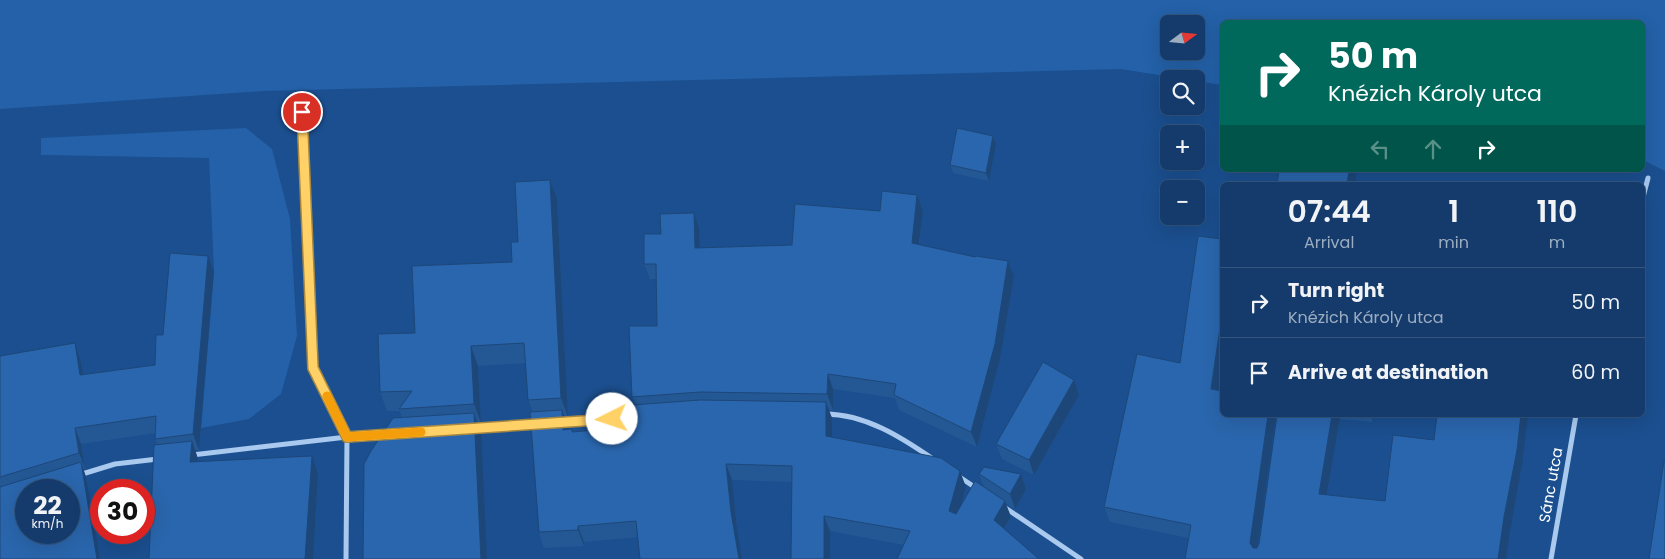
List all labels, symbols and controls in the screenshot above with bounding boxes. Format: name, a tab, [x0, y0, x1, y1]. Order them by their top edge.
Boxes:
north arrow	[1160, 15, 1205, 60]
map controls	[1160, 15, 1205, 225]
text: 50 m	[1328, 31, 1418, 80]
icon: right	[1245, 40, 1310, 105]
button: search	[1160, 70, 1205, 115]
text: Knézich Károly utca	[1328, 78, 1542, 109]
pin	[281, 91, 323, 133]
icon: arrive	[288, 98, 316, 126]
button: +	[1160, 125, 1205, 170]
icon: left	[1366, 135, 1394, 163]
icon: ahead	[1419, 135, 1447, 163]
icon: right	[1472, 135, 1500, 163]
button: −	[1160, 180, 1205, 225]
text: 07:44	[1287, 190, 1371, 233]
text: 1	[1448, 190, 1459, 233]
text: 110	[1536, 190, 1578, 233]
text: Arrival	[1304, 231, 1354, 254]
text: min	[1438, 231, 1469, 254]
text: m	[1549, 231, 1565, 254]
text: Turn right	[1288, 277, 1384, 304]
icon: right	[1245, 289, 1273, 317]
text: 50 m	[1571, 289, 1620, 316]
text: Knézich Károly utca	[1288, 306, 1444, 329]
icon: arrive	[1245, 359, 1273, 387]
text: Arrive at destination	[1288, 359, 1489, 386]
text: 60 m	[1571, 359, 1620, 386]
position arrow	[585, 392, 637, 444]
street label: Sánc utca	[1534, 446, 1567, 524]
speed limit sign: 30	[90, 479, 155, 544]
text: 22	[33, 488, 62, 523]
text: km/h	[32, 515, 63, 532]

